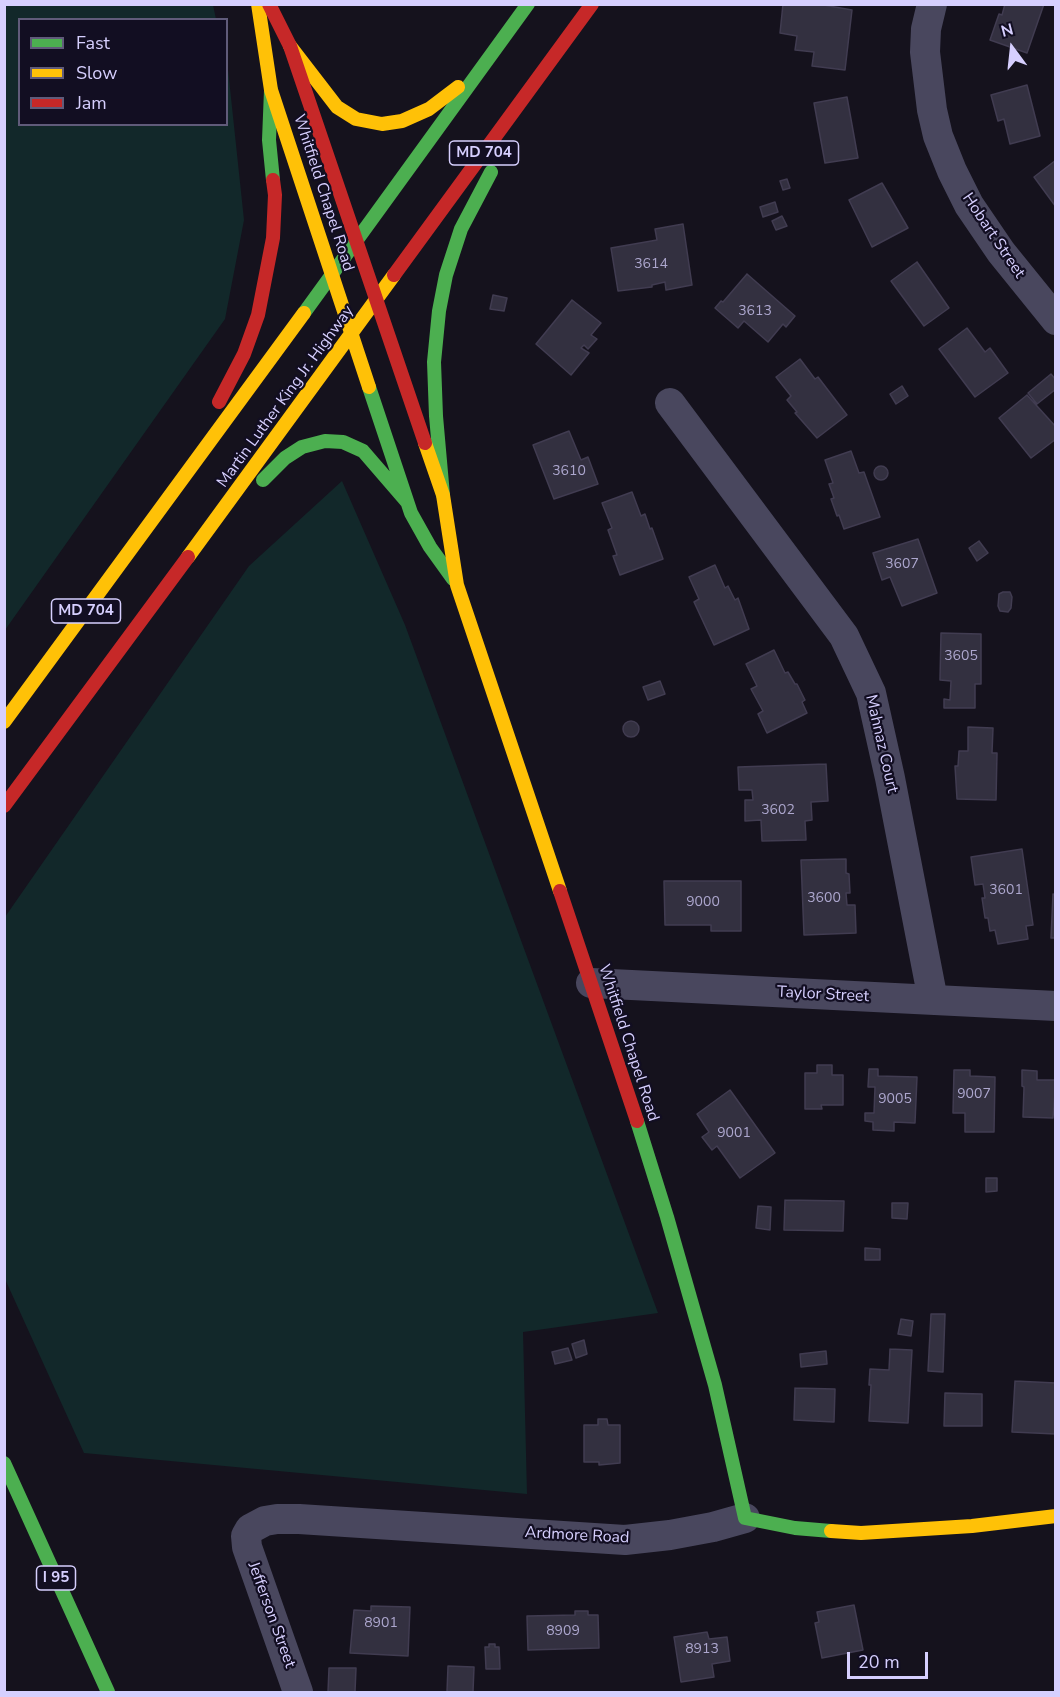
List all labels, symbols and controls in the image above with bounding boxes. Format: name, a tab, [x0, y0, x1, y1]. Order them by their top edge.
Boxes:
legend	[18, 18, 228, 126]
north arrow	[982, 18, 1042, 78]
text: N	[999, 18, 1016, 43]
text: Fast	[76, 31, 110, 55]
text: Slow	[76, 61, 117, 85]
text: Jam	[76, 91, 107, 115]
street label: Whitfield Chapel Road	[289, 112, 357, 274]
road number: MD 704	[450, 141, 518, 165]
street label: Hobart Street	[958, 190, 1028, 282]
house number: 3614	[634, 257, 668, 273]
street label: Martin Luther King Jr. Highway	[214, 302, 358, 492]
house number: 3613	[738, 304, 772, 320]
house number: 3610	[552, 464, 586, 480]
house number: 3607	[885, 557, 919, 573]
road number: MD 704	[52, 599, 121, 623]
house number: 3605	[944, 649, 978, 665]
street label: Mahnaz Court	[860, 693, 902, 795]
house number: 3602	[761, 803, 795, 819]
house number: 3601	[989, 883, 1023, 899]
house number: 3600	[807, 891, 841, 907]
house number: 9000	[686, 895, 720, 911]
street label: Whitfield Chapel Road	[594, 962, 662, 1124]
street label: Taylor Street	[777, 983, 869, 1007]
house number: 9007	[957, 1087, 991, 1103]
house number: 9005	[878, 1092, 912, 1108]
house number: 9001	[717, 1126, 751, 1142]
street label: Ardmore Road	[524, 1524, 630, 1548]
street label: Jefferson Street	[243, 1559, 299, 1671]
road number: I 95	[36, 1566, 76, 1590]
house number: 8901	[364, 1616, 398, 1632]
house number: 8909	[546, 1624, 580, 1640]
scale bar	[850, 1640, 931, 1678]
house number: 8913	[685, 1642, 719, 1658]
text: 20 m	[858, 1650, 900, 1674]

